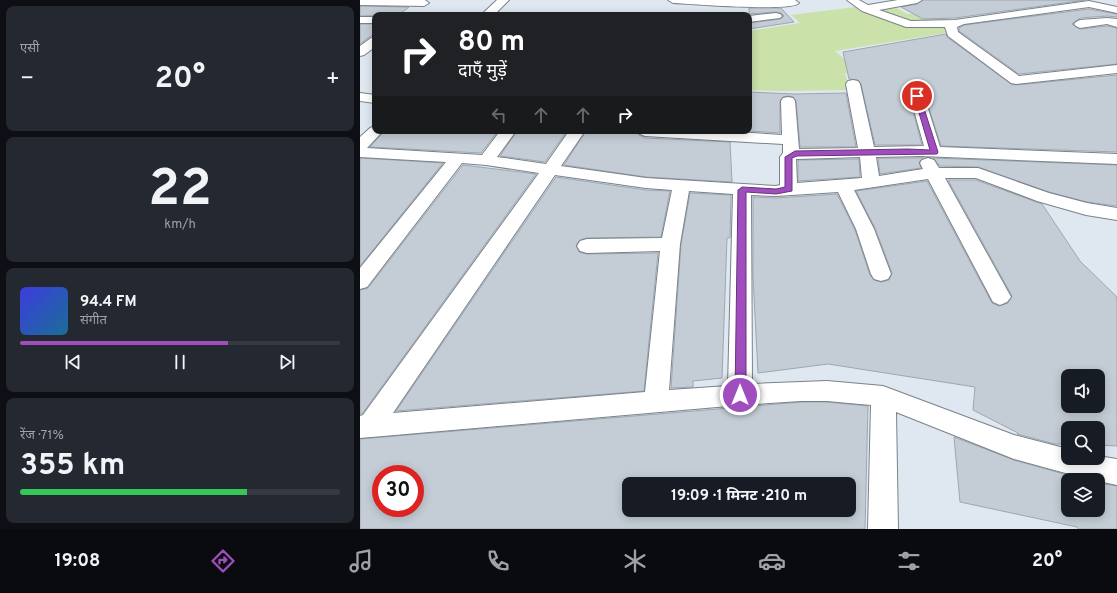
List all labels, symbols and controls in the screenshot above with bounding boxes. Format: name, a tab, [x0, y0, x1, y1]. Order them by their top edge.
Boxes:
text: 80 m	[458, 25, 525, 61]
icon: right	[392, 28, 444, 80]
text: एसी	[20, 41, 39, 57]
text: दाएँ मुड़ें	[458, 60, 507, 83]
text: 20°	[155, 61, 205, 98]
text: −	[20, 66, 34, 93]
text: +	[326, 66, 340, 93]
pin	[900, 79, 934, 113]
icon: arrive	[906, 85, 928, 107]
icon: left	[488, 104, 510, 126]
icon: ahead	[530, 104, 552, 126]
icon: ahead	[572, 104, 594, 126]
icon: right	[614, 104, 636, 126]
text: 22	[148, 158, 212, 224]
text: km/h	[164, 217, 196, 233]
text: 94.4 FM	[80, 293, 137, 312]
text: संगीत	[80, 313, 107, 329]
icon: previous	[62, 351, 84, 373]
icon: pause	[169, 351, 191, 373]
icon: next	[276, 351, 298, 373]
map controls	[1061, 369, 1105, 517]
button: sound	[1061, 369, 1105, 413]
position arrow	[719, 374, 761, 416]
button: search	[1061, 421, 1105, 465]
text: रेंज · 71%	[20, 428, 64, 444]
text: 355 km	[20, 448, 125, 485]
speed limit sign: 30	[372, 465, 424, 517]
button: layers	[1061, 473, 1105, 517]
text: 19:09 · 1 मिनट · 210 m	[671, 487, 807, 506]
icon: directions	[209, 547, 237, 575]
icon: music	[347, 547, 375, 575]
icon: phone	[484, 547, 512, 575]
icon: climate	[621, 547, 649, 575]
icon: car	[758, 547, 786, 575]
icon: filters	[895, 547, 923, 575]
text: 19:08	[55, 550, 100, 573]
text: 20°	[1032, 550, 1062, 573]

